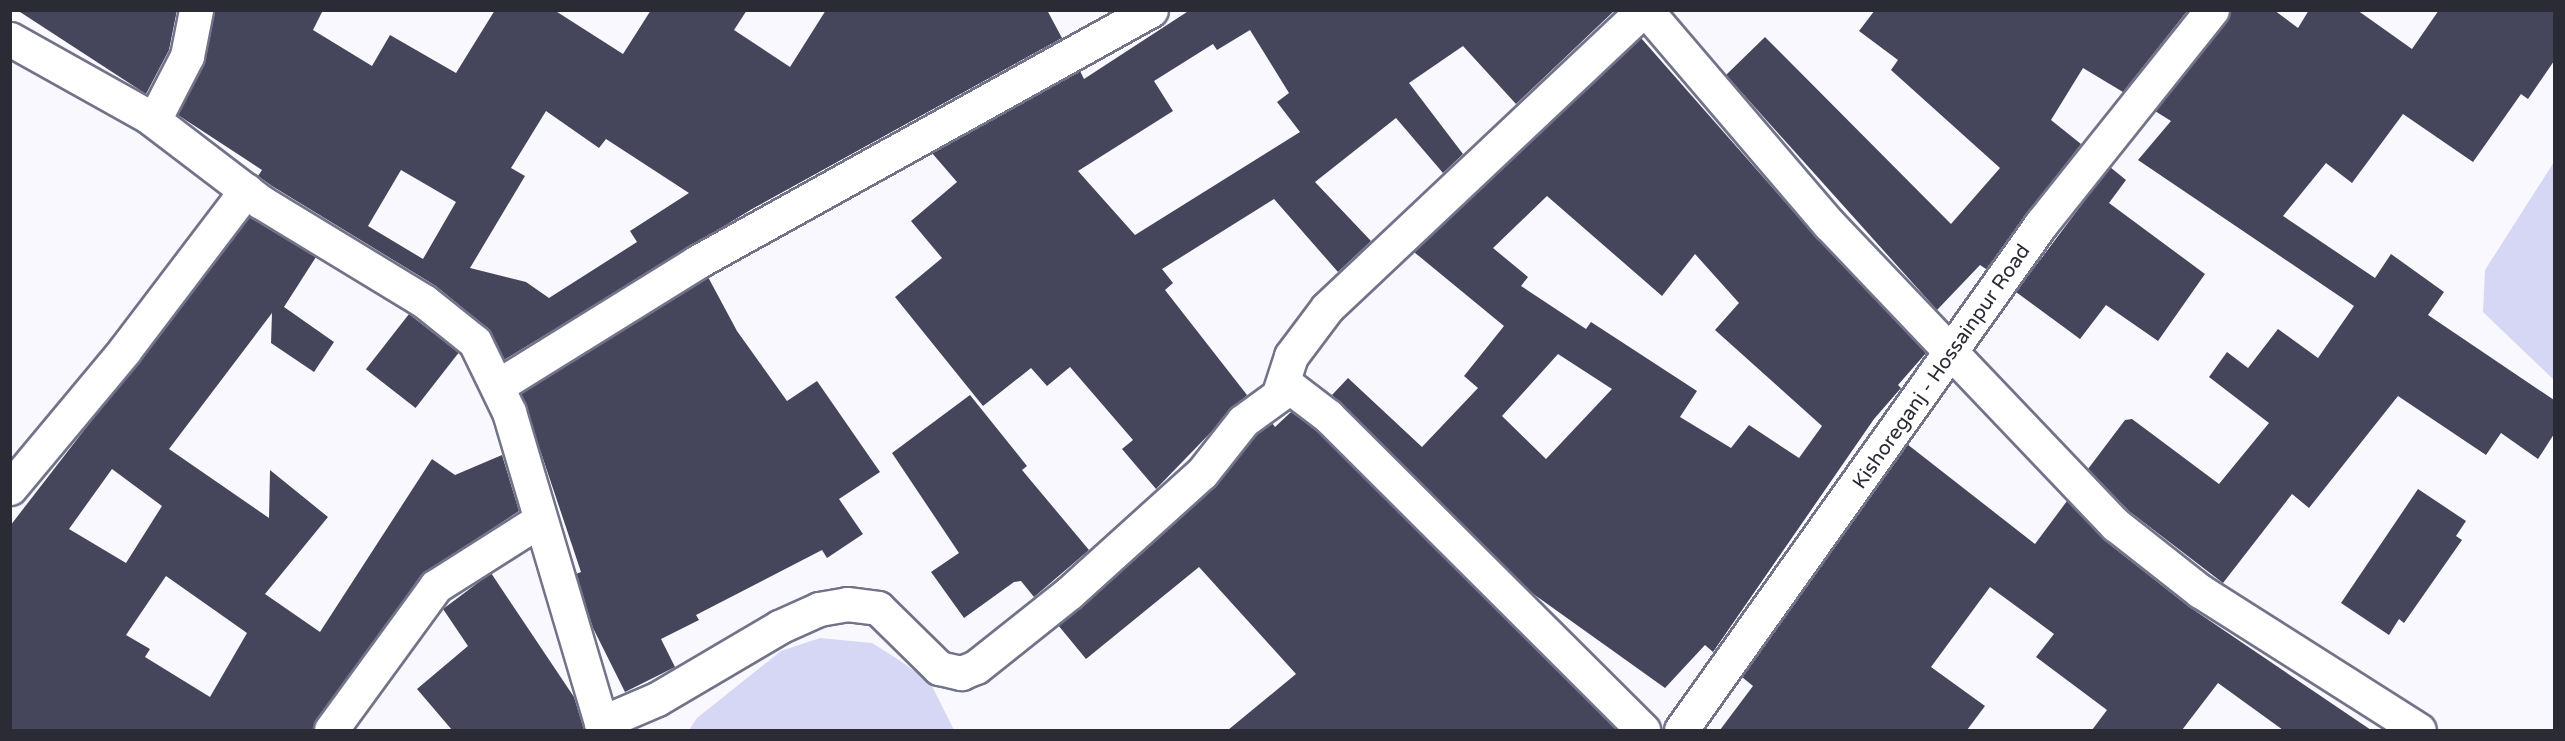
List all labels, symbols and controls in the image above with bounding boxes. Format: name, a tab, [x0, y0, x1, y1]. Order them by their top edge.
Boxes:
street label: Kishoreganj - Hossainpur Road	[1848, 240, 2036, 494]

